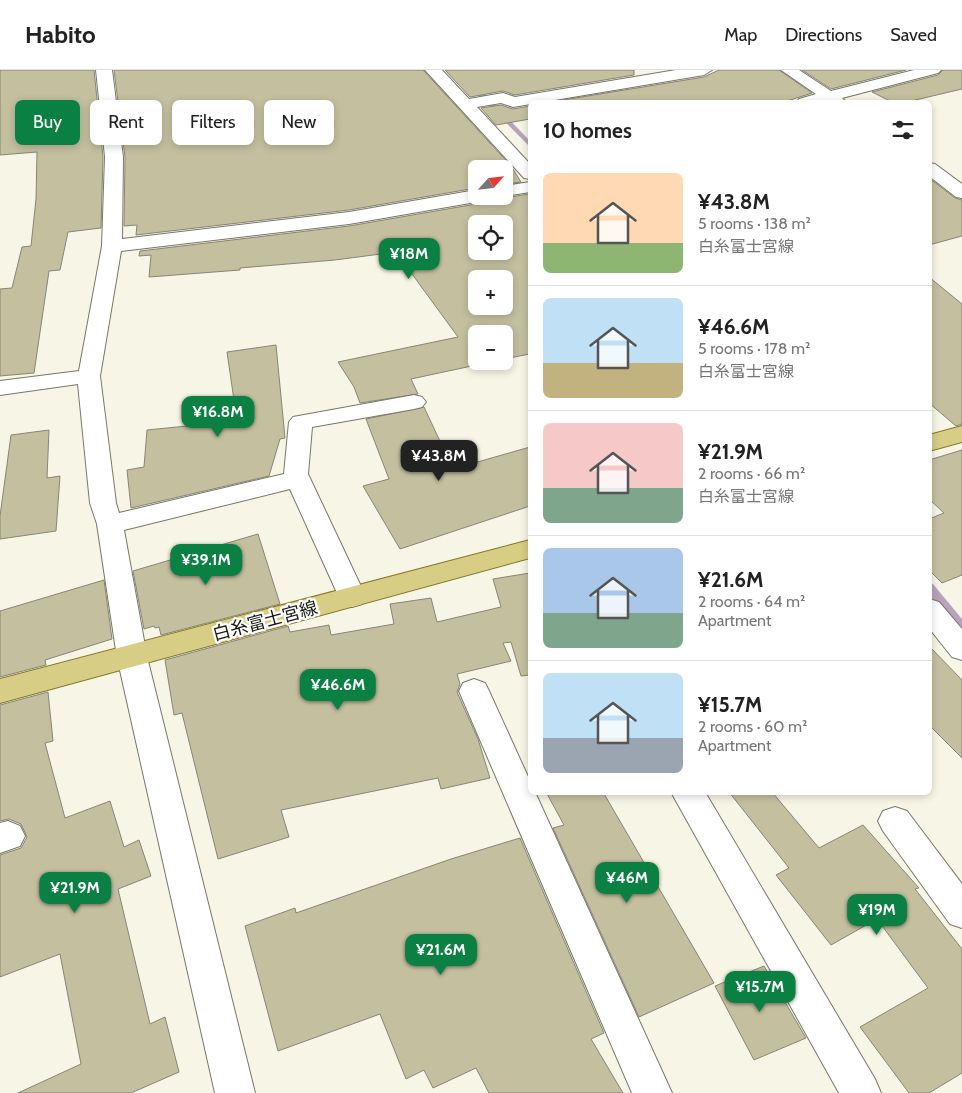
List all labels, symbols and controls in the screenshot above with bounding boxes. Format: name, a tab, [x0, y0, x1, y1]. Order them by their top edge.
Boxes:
text: Habito	[25, 20, 96, 49]
text: Map	[724, 24, 757, 46]
text: Directions	[785, 24, 862, 46]
text: Saved	[890, 24, 937, 46]
chip: Buy	[15, 100, 80, 145]
chip: Rent	[90, 100, 162, 145]
chip: Filters	[172, 100, 254, 145]
chip: New	[264, 100, 334, 145]
icon: filters	[889, 116, 917, 144]
text: 10 homes	[543, 118, 632, 143]
north arrow	[468, 160, 512, 205]
map controls	[468, 160, 513, 370]
text: ¥43.8M	[698, 189, 770, 214]
icon: home	[583, 193, 643, 253]
text: 5 rooms · 138 m²	[698, 214, 811, 233]
button: locate	[468, 215, 513, 260]
text: 白糸富士宮線	[698, 237, 794, 256]
pin: ¥18M	[379, 238, 439, 280]
text: ¥18M	[390, 244, 428, 263]
button: +	[468, 270, 513, 315]
text: ¥46.6M	[698, 314, 769, 339]
icon: home	[583, 318, 643, 378]
button: −	[468, 325, 513, 370]
text: 5 rooms · 178 m²	[698, 339, 810, 358]
text: 白糸富士宮線	[698, 362, 794, 381]
pin: ¥16.8M	[177, 396, 259, 438]
text: ¥16.8M	[192, 402, 244, 421]
text: ¥21.9M	[698, 439, 763, 464]
pin: ¥43.8M	[398, 440, 480, 482]
icon: home	[583, 443, 643, 503]
text: ¥43.8M	[412, 446, 466, 465]
text: 2 rooms · 66 m²	[698, 464, 805, 483]
text: 白糸富士宮線	[698, 487, 794, 506]
pin: ¥39.1M	[165, 544, 247, 586]
text: ¥39.1M	[181, 550, 231, 569]
text: ¥21.6M	[698, 567, 764, 592]
icon: home	[583, 568, 643, 628]
text: 2 rooms · 64 m²	[698, 592, 805, 611]
street label: 白糸富士宮線	[210, 596, 320, 646]
text: Apartment	[698, 611, 771, 630]
pin: ¥46.6M	[297, 668, 379, 711]
text: ¥46.6M	[311, 675, 365, 694]
text: ¥15.7M	[698, 692, 762, 717]
icon: home	[583, 693, 643, 753]
text: 2 rooms · 60 m²	[698, 717, 807, 736]
text: Apartment	[698, 736, 771, 755]
pin: ¥46M	[597, 862, 657, 904]
text: ¥46M	[606, 868, 648, 887]
pin: ¥21.9M	[34, 872, 116, 914]
text: ¥21.9M	[50, 878, 100, 897]
pin: ¥19M	[847, 894, 907, 936]
text: ¥19M	[858, 900, 896, 919]
pin: ¥21.6M	[400, 934, 482, 976]
text: ¥21.6M	[416, 940, 466, 959]
pin: ¥15.7M	[719, 970, 801, 1013]
text: ¥15.7M	[736, 977, 784, 996]

